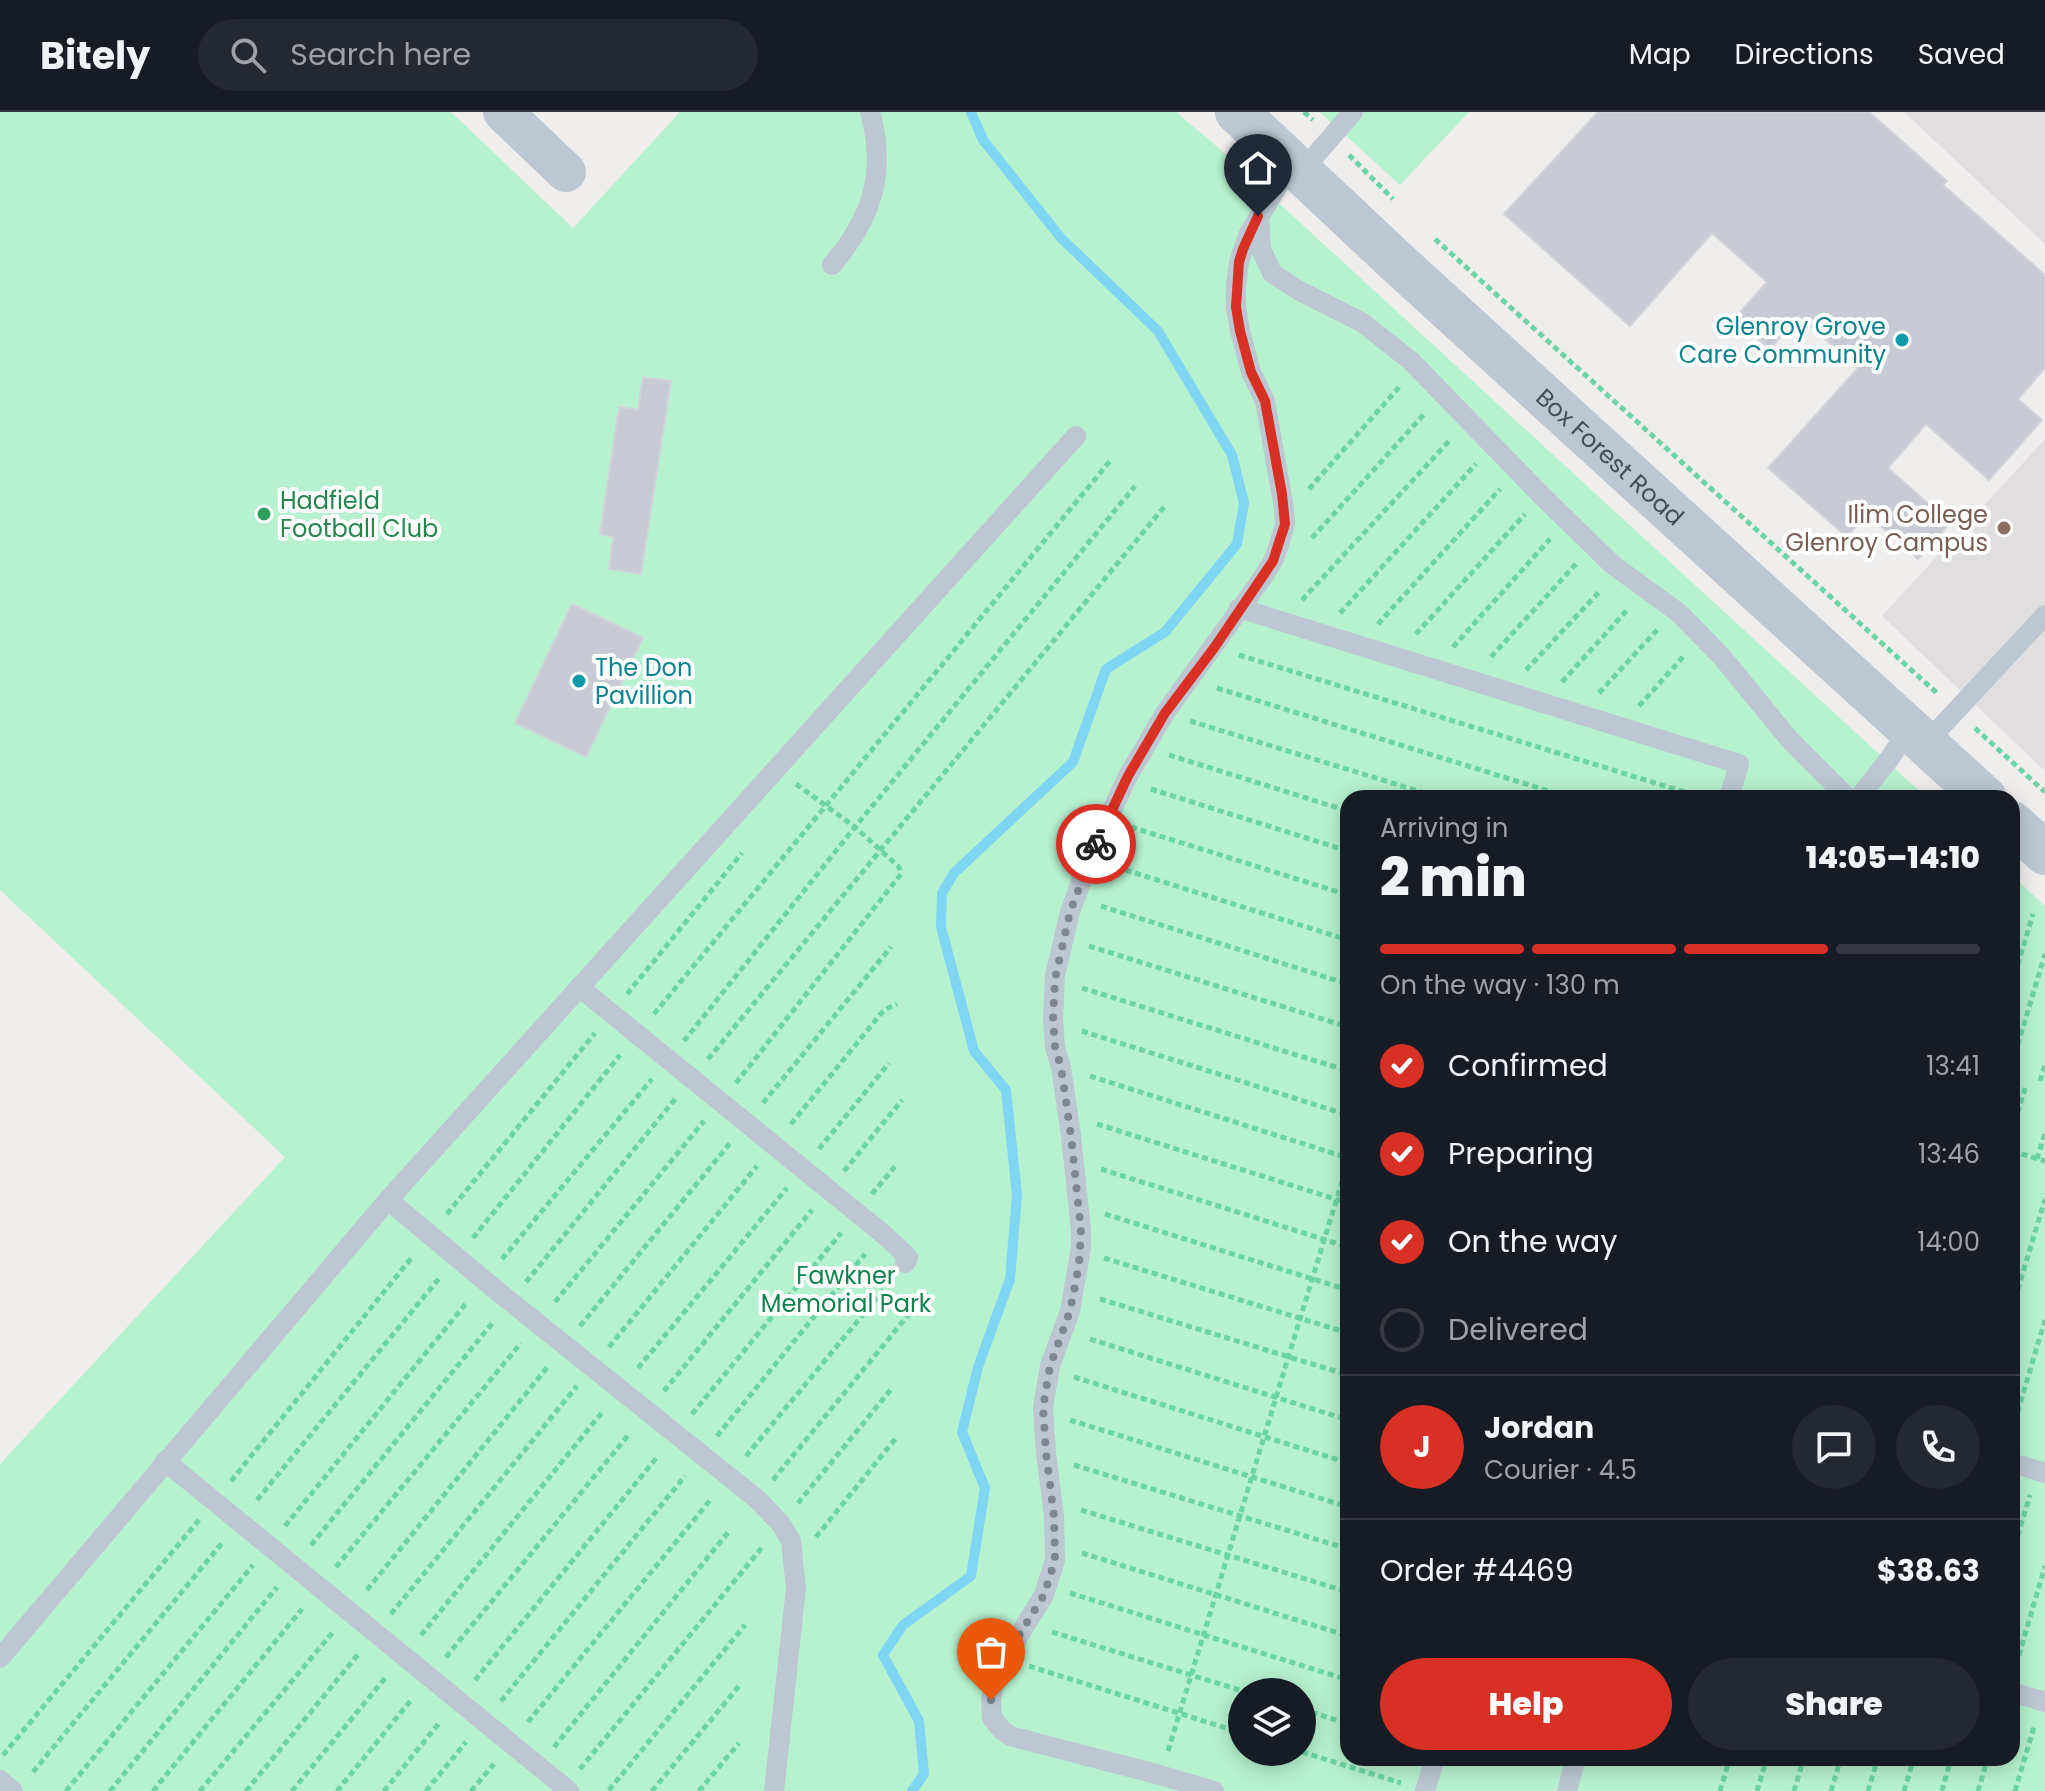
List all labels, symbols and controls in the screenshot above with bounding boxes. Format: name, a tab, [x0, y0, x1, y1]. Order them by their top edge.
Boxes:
search box	[198, 19, 758, 91]
text: Bitely	[40, 29, 150, 82]
icon: search	[226, 33, 270, 77]
text: Search here	[290, 33, 471, 76]
text: Map	[1629, 35, 1691, 74]
text: Directions	[1735, 35, 1874, 74]
text: Saved	[1918, 35, 2005, 74]
pin	[1224, 134, 1292, 216]
icon: home	[1236, 146, 1280, 190]
place label: Glenroy Grove Care Community	[1679, 310, 1886, 371]
marker: Glenroy Grove Care Community	[1893, 331, 1911, 349]
street label: Box Forest Road	[1529, 381, 1691, 533]
place label: Hadfield Football Club	[280, 484, 438, 545]
place label: Ilim College Glenroy Campus	[1785, 498, 1988, 559]
marker: Hadfield Football Club	[255, 505, 273, 523]
marker: Ilim College Glenroy Campus	[1995, 519, 2013, 537]
place label: The Don Pavillion	[595, 651, 693, 712]
marker: The Don Pavillion	[570, 672, 588, 690]
courier	[1056, 804, 1136, 884]
text: Arriving in	[1380, 810, 1509, 846]
icon: bike	[1074, 822, 1118, 866]
text: 14:05–14:10	[1806, 836, 1980, 879]
text: 2 min	[1380, 841, 1527, 914]
text: On the way · 130 m	[1380, 967, 1620, 1003]
icon: check	[1380, 1044, 1424, 1088]
text: Confirmed	[1448, 1044, 1608, 1087]
text: 13:41	[1926, 1048, 1980, 1084]
icon: check	[1380, 1132, 1424, 1176]
text: Preparing	[1448, 1132, 1594, 1175]
text: 13:46	[1918, 1136, 1980, 1172]
icon: check	[1380, 1220, 1424, 1264]
text: On the way	[1448, 1220, 1617, 1263]
text: 14:00	[1917, 1224, 1980, 1260]
park label: Fawkner Memorial Park	[761, 1259, 932, 1320]
text: Delivered	[1448, 1308, 1588, 1351]
button: chat	[1792, 1405, 1876, 1489]
button: phone	[1896, 1405, 1980, 1489]
text: Jordan	[1484, 1406, 1594, 1449]
text: J	[1413, 1425, 1431, 1468]
text: Courier · 4.5	[1484, 1452, 1637, 1488]
text: Order #4469	[1380, 1549, 1574, 1592]
text: $38.63	[1877, 1549, 1980, 1592]
pin	[957, 1618, 1025, 1700]
icon: bag	[969, 1630, 1013, 1674]
button: Help	[1380, 1658, 1672, 1750]
button: Share	[1688, 1658, 1980, 1750]
map controls	[1228, 1678, 1316, 1766]
button: layers	[1228, 1678, 1316, 1766]

